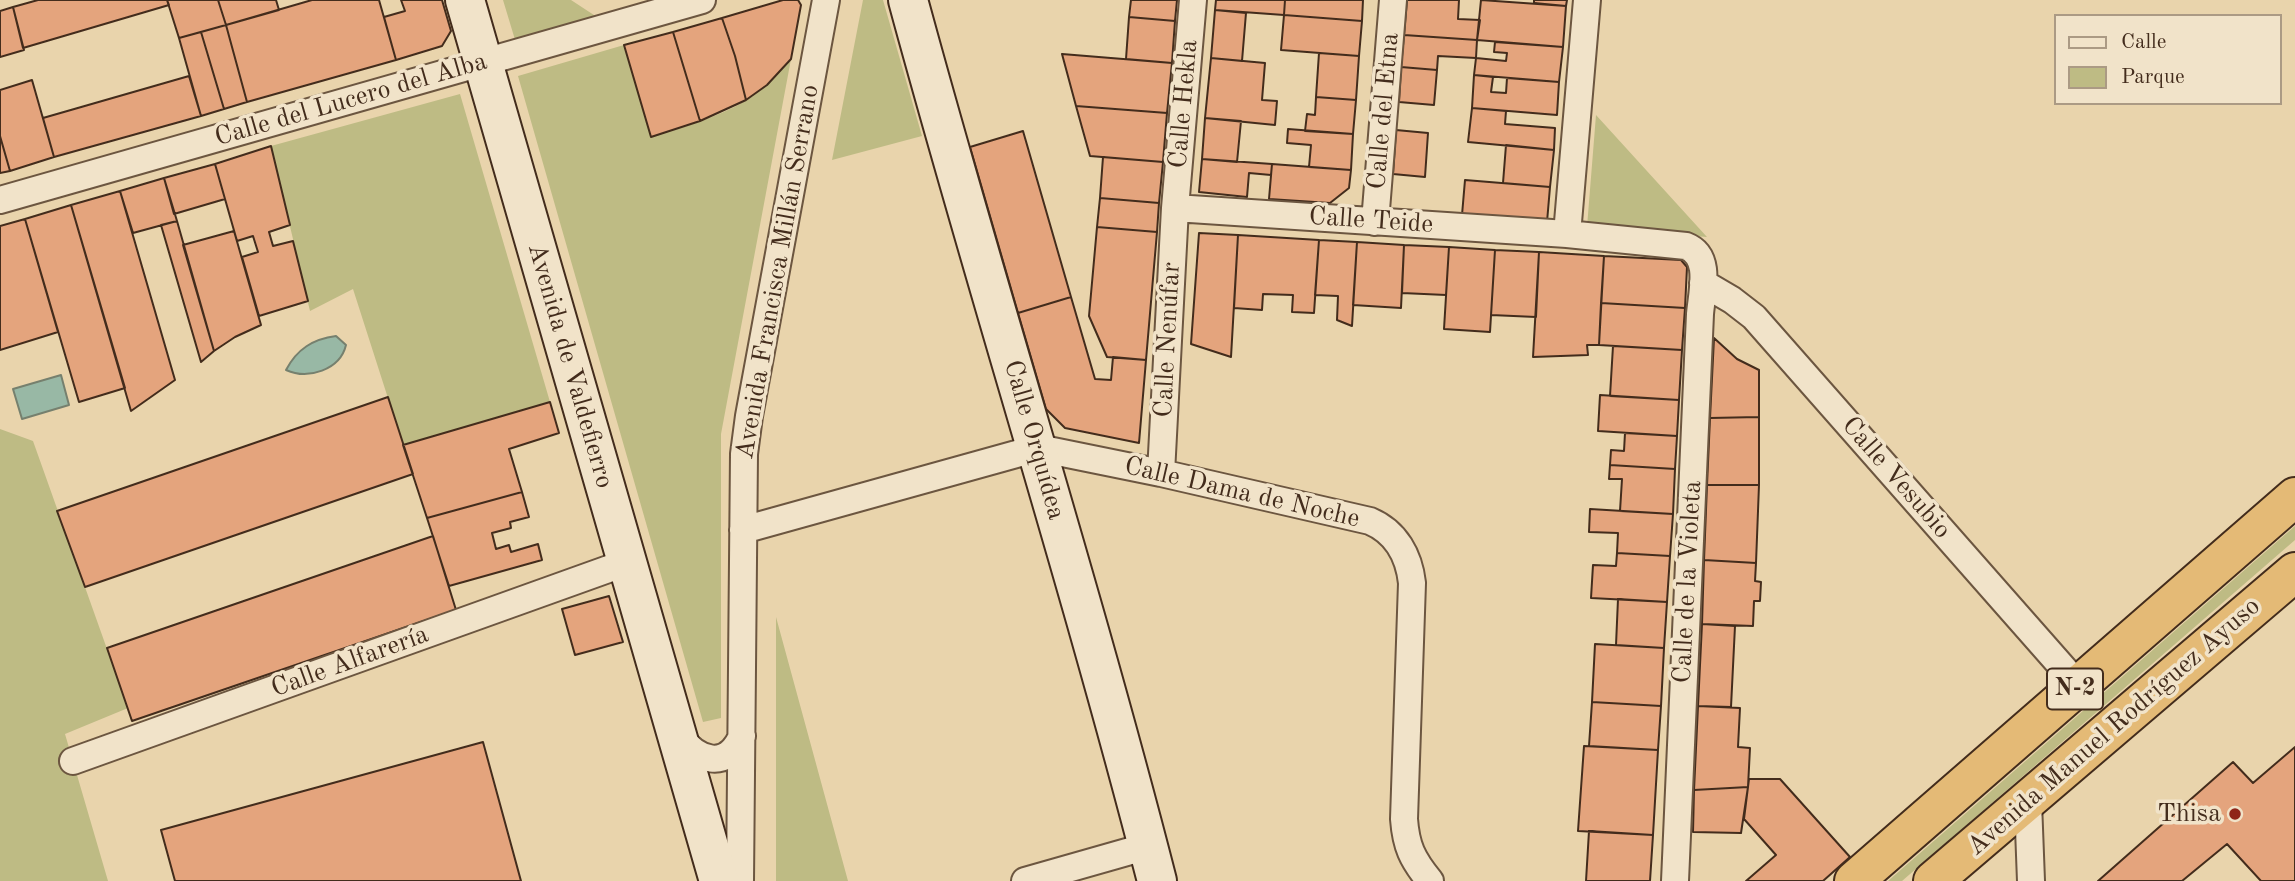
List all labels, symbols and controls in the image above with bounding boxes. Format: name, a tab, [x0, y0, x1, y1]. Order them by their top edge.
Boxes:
legend	[2054, 14, 2281, 105]
street label: Calle del Etna	[1362, 31, 1406, 191]
text: Calle	[2121, 32, 2166, 53]
street label: Calle Hekla	[1163, 38, 1205, 170]
street label: Calle del Lucero del Alba	[211, 46, 491, 154]
text: Parque	[2121, 67, 2185, 88]
street label: Avenida Francisca Millán Serrano	[730, 82, 826, 462]
street label: Calle Teide	[1308, 201, 1434, 241]
street label: Avenida de Valdefierro	[520, 240, 620, 492]
street label: Calle Nenúfar	[1148, 262, 1188, 418]
street label: Calle Orquídea	[996, 357, 1072, 523]
street label: Calle Vesubio	[1835, 411, 1957, 545]
street label: Calle Dama de Noche	[1121, 451, 1363, 535]
street label: Calle de la Violeta	[1667, 480, 1709, 684]
street label: Avenida Manuel Rodríguez Ayuso	[1961, 591, 2267, 863]
street label: Calle Alfarería	[267, 619, 433, 705]
road number: N-2	[2047, 668, 2103, 710]
place label: Thisa	[2157, 798, 2221, 830]
marker: Thisa	[2227, 806, 2243, 822]

